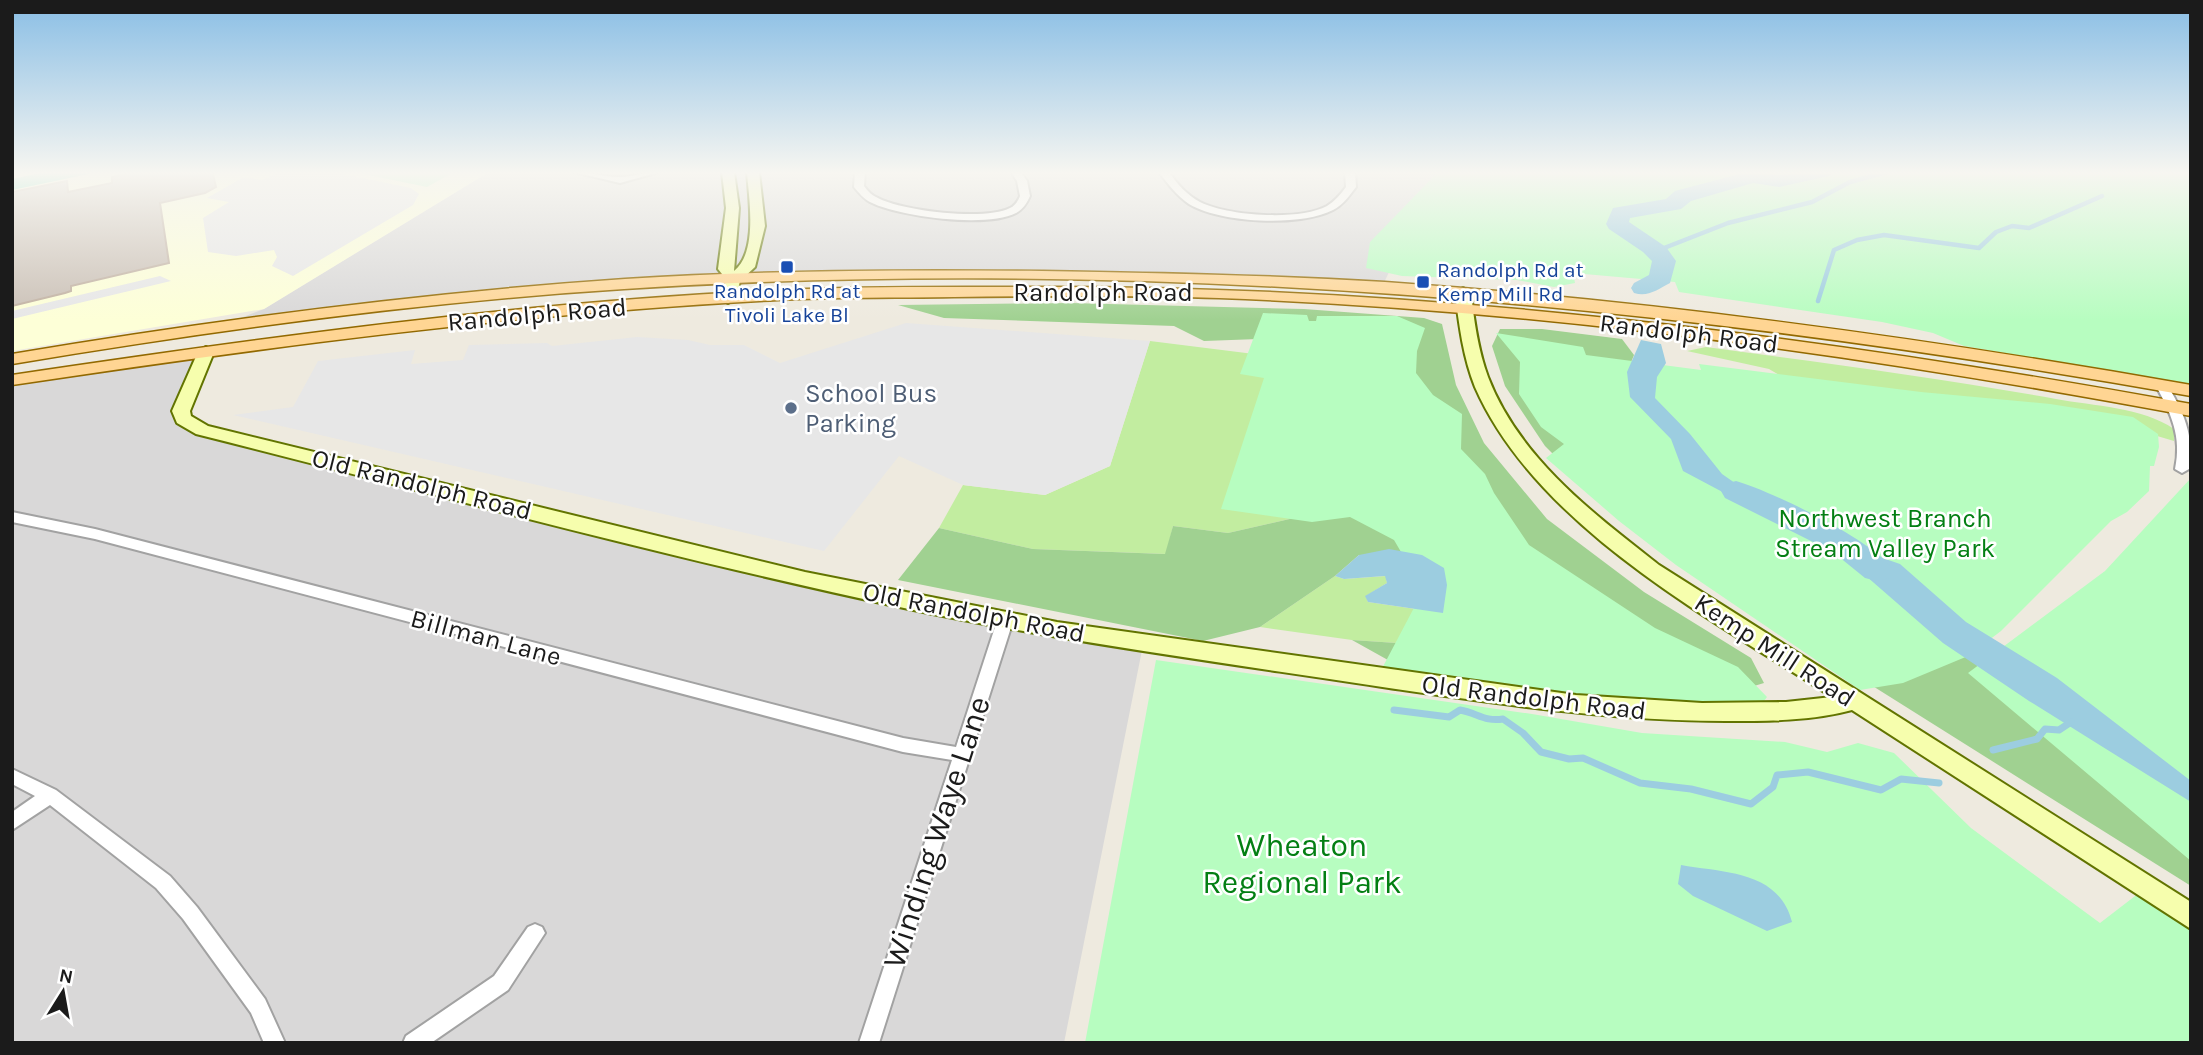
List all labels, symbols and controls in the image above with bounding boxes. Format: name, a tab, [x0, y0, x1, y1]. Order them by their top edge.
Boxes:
place label: Randolph Rd at Kemp Mill Rd	[1437, 258, 1584, 306]
marker: Randolph Rd at Tivoli Lake Bl	[779, 259, 795, 275]
marker: Randolph Rd at Kemp Mill Rd	[1415, 274, 1431, 290]
street label: Randolph Road	[1013, 277, 1193, 308]
place label: Randolph Rd at Tivoli Lake Bl	[714, 279, 860, 327]
street label: Randolph Road	[446, 291, 628, 338]
street label: Randolph Road	[1598, 307, 1780, 360]
place label: School Bus Parking	[805, 378, 937, 439]
marker: School Bus Parking	[783, 400, 799, 416]
street label: Old Randolph Road	[309, 442, 535, 527]
park label: Northwest Branch Stream Valley Park	[1775, 503, 1995, 564]
street label: Old Randolph Road	[860, 576, 1087, 649]
street label: Kemp Mill Road	[1689, 587, 1861, 714]
street label: Billman Lane	[407, 603, 564, 672]
street label: Old Randolph Road	[1420, 668, 1648, 727]
street label: Winding Waye Lane	[875, 692, 998, 973]
park label: Wheaton Regional Park	[1202, 827, 1402, 901]
north arrow	[28, 957, 98, 1027]
text: N	[57, 964, 75, 988]

